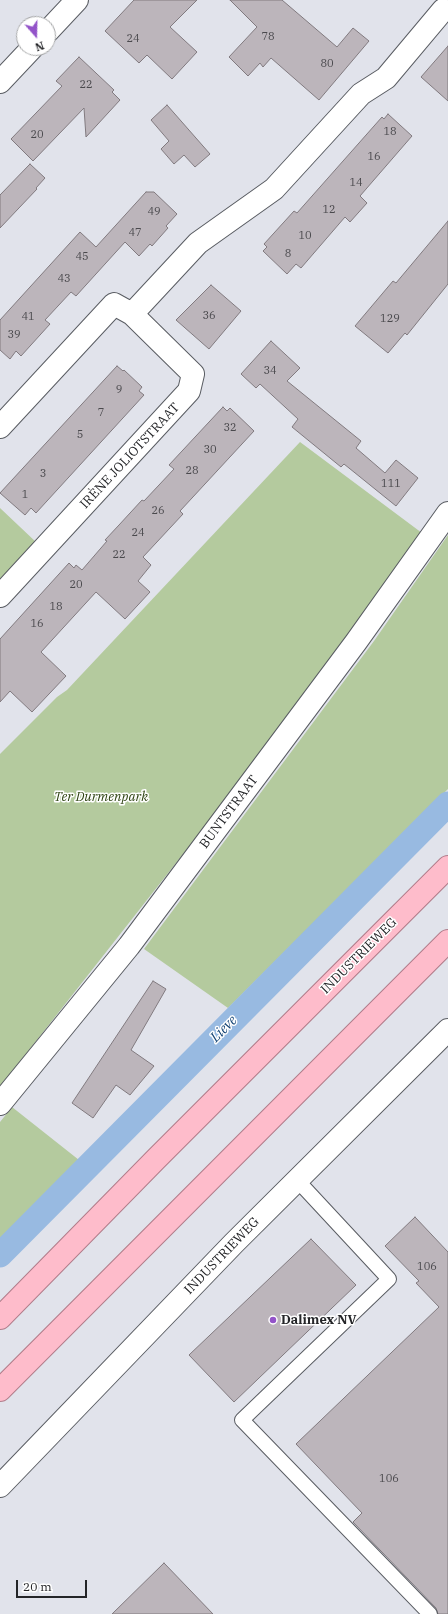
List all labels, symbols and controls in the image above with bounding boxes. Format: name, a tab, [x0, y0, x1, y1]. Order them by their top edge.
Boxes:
north arrow	[16, 16, 56, 56]
house number: 78	[261, 30, 275, 44]
house number: 24	[126, 32, 140, 46]
text: N	[33, 38, 46, 54]
house number: 80	[320, 57, 334, 71]
house number: 22	[79, 78, 93, 92]
house number: 18	[383, 125, 397, 139]
house number: 20	[30, 128, 44, 142]
house number: 16	[367, 150, 381, 164]
house number: 14	[349, 176, 363, 190]
house number: 12	[322, 203, 336, 217]
house number: 49	[147, 205, 161, 219]
house number: 47	[128, 226, 142, 240]
house number: 10	[298, 229, 312, 243]
house number: 8	[285, 247, 291, 261]
house number: 45	[75, 250, 89, 264]
house number: 43	[57, 272, 71, 286]
house number: 36	[202, 309, 216, 323]
house number: 41	[21, 310, 35, 324]
house number: 129	[380, 312, 400, 326]
house number: 39	[7, 328, 21, 342]
house number: 34	[263, 364, 277, 378]
house number: 9	[116, 383, 122, 397]
street label: IRÈNE JOLIOTSTRAAT	[77, 400, 183, 512]
house number: 7	[98, 406, 104, 420]
house number: 32	[223, 421, 237, 435]
house number: 5	[77, 428, 83, 442]
house number: 30	[203, 443, 217, 457]
house number: 28	[185, 464, 199, 478]
house number: 3	[40, 467, 46, 481]
house number: 111	[381, 477, 401, 491]
house number: 1	[22, 488, 28, 502]
house number: 26	[151, 504, 165, 518]
house number: 24	[131, 526, 145, 540]
house number: 22	[112, 548, 126, 562]
house number: 20	[69, 578, 83, 592]
house number: 18	[49, 600, 63, 614]
house number: 16	[30, 617, 44, 631]
street label: BUNTSTRAAT	[196, 772, 262, 852]
park label: Ter Durmenpark	[54, 789, 148, 805]
street label: INDUSTRIEWEG	[318, 915, 400, 997]
water label: Lieve	[207, 1012, 241, 1046]
street label: INDUSTRIEWEG	[181, 1214, 263, 1298]
house number: 106	[417, 1260, 437, 1274]
place label: Dalimex NV	[281, 1312, 357, 1328]
marker: Dalimex NV	[268, 1315, 278, 1325]
house number: 106	[379, 1472, 399, 1486]
scale bar	[18, 1572, 89, 1598]
text: 20 m	[23, 1579, 52, 1594]

